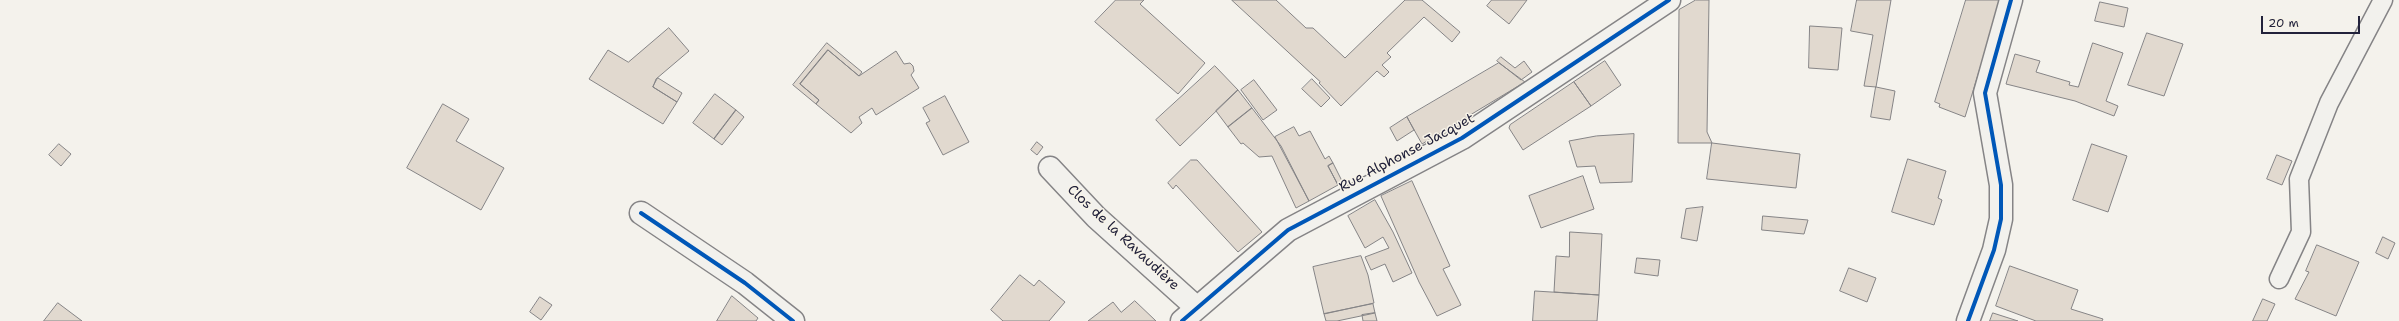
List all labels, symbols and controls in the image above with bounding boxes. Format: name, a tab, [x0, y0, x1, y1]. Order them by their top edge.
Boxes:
scale bar	[2263, 8, 2362, 34]
text: 20 m	[2268, 15, 2299, 31]
street label: Rue Alphonse Jacquet	[1336, 110, 1478, 196]
street label: Clos de la Ravaudière	[1064, 182, 1182, 294]

